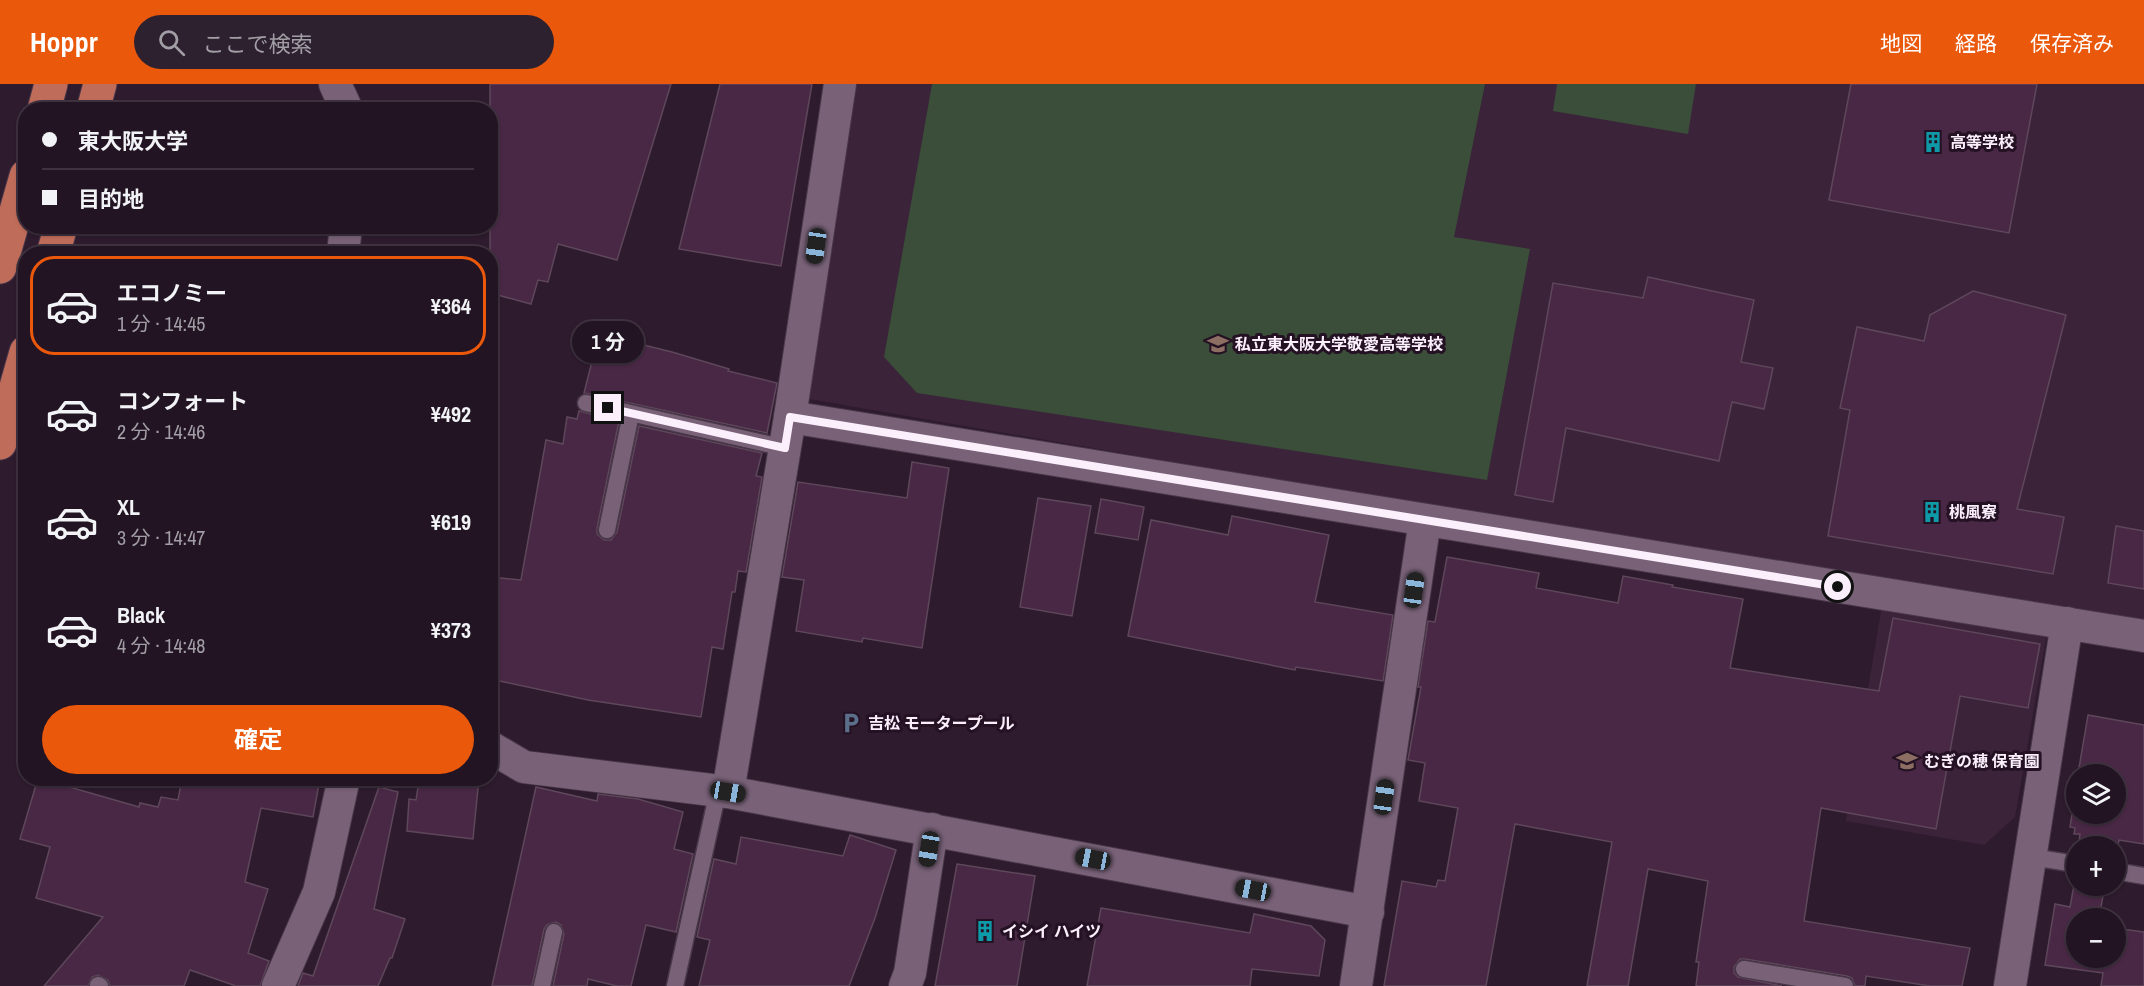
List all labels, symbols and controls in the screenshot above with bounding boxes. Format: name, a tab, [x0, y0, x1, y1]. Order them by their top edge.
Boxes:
search box	[134, 15, 554, 69]
text: Hoppr	[30, 23, 98, 61]
icon: search	[155, 26, 188, 59]
text: ここで検索	[203, 29, 313, 59]
text: 地図	[1880, 29, 1922, 58]
text: 経路	[1955, 29, 1997, 58]
text: 保存済み	[2030, 29, 2114, 58]
text: 東大阪大学	[78, 126, 188, 156]
building icon: 高等学校	[1921, 130, 1945, 154]
place label: 高等学校	[1950, 131, 2014, 153]
text: 目的地	[78, 184, 144, 214]
car	[805, 227, 827, 265]
text: エコノミー	[117, 278, 227, 308]
icon: car	[45, 279, 99, 333]
text: ¥364	[431, 291, 471, 321]
text: 1 分 · 14:45	[117, 310, 205, 337]
callout: 1 分	[572, 321, 644, 363]
text: 1 分	[591, 328, 625, 355]
school or university icon: 私立東大阪大学敬愛高等学校	[1206, 332, 1230, 356]
place label: 私立東大阪大学敬愛高等学校	[1235, 333, 1443, 355]
text: コンフォート	[117, 386, 248, 416]
icon: car	[45, 387, 99, 441]
route end	[594, 394, 621, 421]
text: ¥492	[431, 399, 471, 429]
text: 2 分 · 14:46	[117, 418, 205, 445]
text: XL	[117, 492, 140, 522]
icon: car	[45, 495, 99, 549]
building icon: 桃風寮	[1920, 500, 1944, 524]
place label: 桃風寮	[1949, 501, 1997, 523]
text: ¥619	[431, 507, 471, 537]
text: 3 分 · 14:47	[117, 524, 205, 551]
car	[1403, 571, 1425, 609]
route start	[1824, 573, 1851, 600]
text: Black	[117, 600, 165, 630]
icon: car	[45, 603, 99, 657]
text: ¥373	[431, 615, 471, 645]
text: 4 分 · 14:48	[117, 632, 205, 659]
button: 確定	[42, 705, 474, 774]
parking icon: 吉松 モータープール	[839, 711, 863, 735]
place label: 吉松 モータープール	[868, 712, 1015, 734]
school or university icon: むぎの穂 保育園	[1895, 749, 1919, 773]
place label: むぎの穂 保育園	[1924, 750, 2040, 772]
map controls	[2066, 764, 2126, 968]
button: layers	[2066, 764, 2126, 824]
car	[1373, 778, 1395, 816]
car	[709, 780, 747, 804]
car	[917, 830, 941, 868]
button: +	[2066, 836, 2126, 896]
car	[1074, 847, 1112, 871]
car	[1234, 878, 1272, 902]
button: −	[2066, 908, 2126, 968]
building icon: イシイ ハイツ	[973, 919, 997, 943]
place label: イシイ ハイツ	[1002, 920, 1101, 942]

